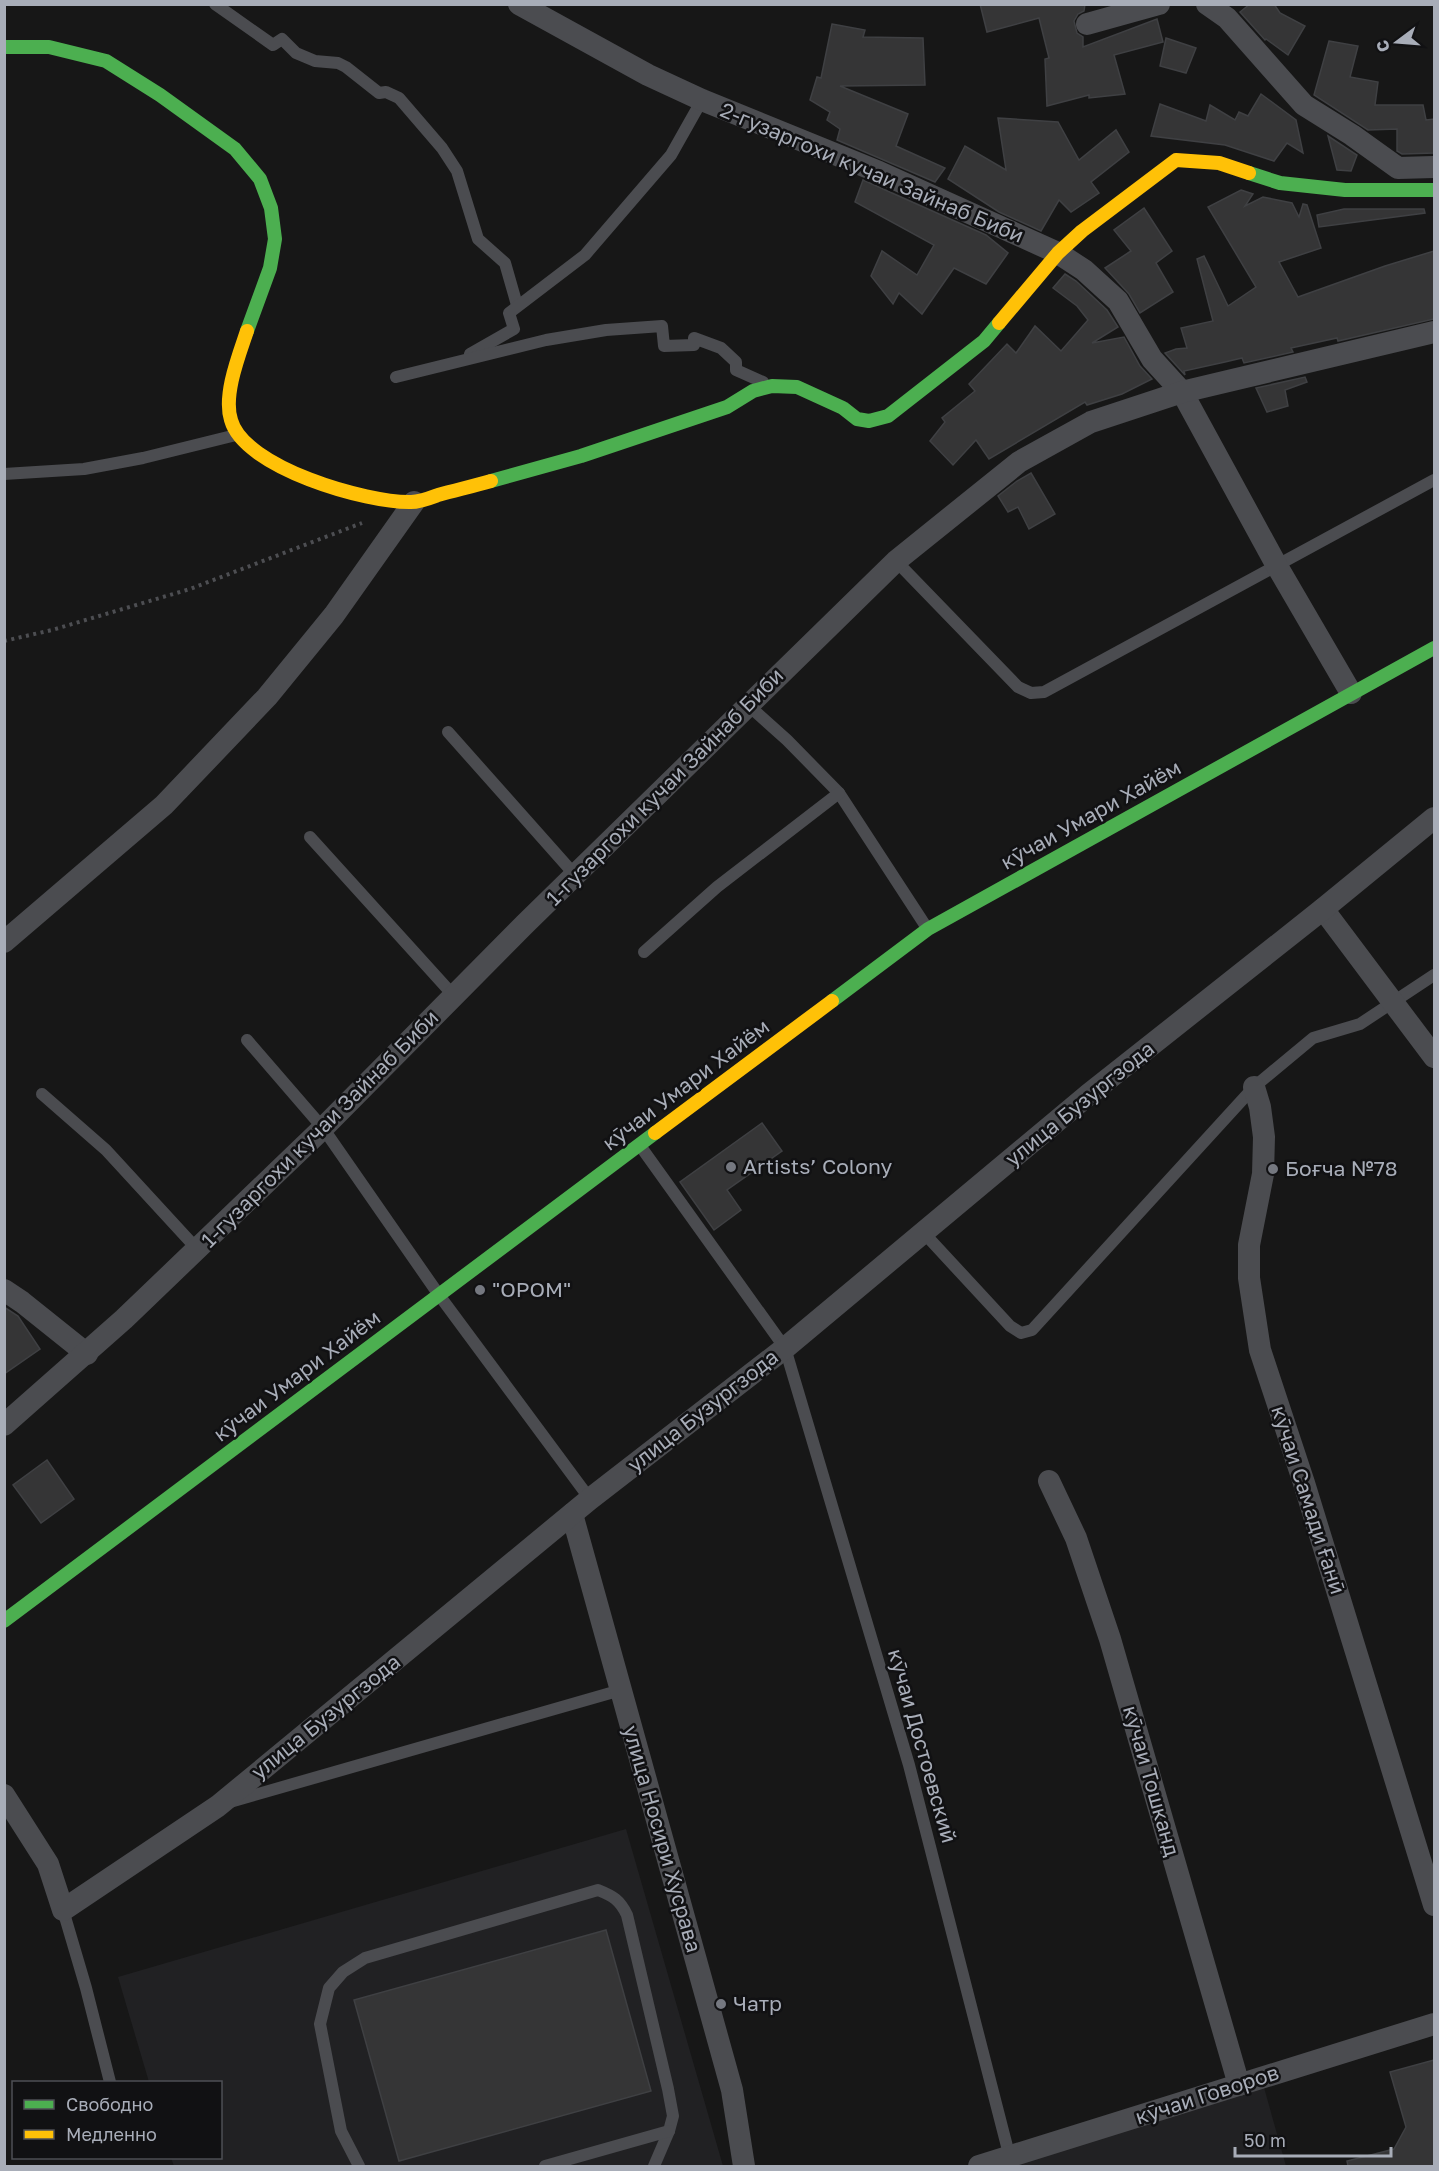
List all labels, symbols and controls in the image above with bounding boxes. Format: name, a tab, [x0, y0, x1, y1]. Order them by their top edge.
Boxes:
north arrow	[1367, 12, 1427, 72]
text: С	[1371, 38, 1394, 54]
street label: 2-гузаргохи кучаи Зайнаб Биби	[717, 96, 1028, 248]
street label: 1-гузаргохи кучаи Зайнаб Биби	[540, 662, 788, 910]
street label: кӯчаи Умари Хайём	[996, 754, 1185, 875]
street label: 1-гузаргохи кучаи Зайнаб Биби	[195, 1004, 443, 1252]
street label: кӯчаи Умари Хайём	[597, 1013, 774, 1155]
street label: улица Бузургзода	[1000, 1035, 1159, 1171]
place label: Artists’ Colony	[743, 1153, 892, 1179]
place label: Боғча №78	[1285, 1155, 1398, 1181]
marker: Artists’ Colony	[724, 1160, 738, 1174]
marker: Боғча №78	[1266, 1162, 1280, 1176]
place label: "OPOM"	[492, 1276, 571, 1302]
marker: "OPOM"	[473, 1283, 487, 1297]
street label: кӯчаи Умари Хайём	[208, 1304, 385, 1446]
street label: улица Бузургзода	[622, 1343, 783, 1477]
street label: кӯчаи Самади Ғанӣ	[1266, 1402, 1352, 1597]
street label: кӯчаи Достоевский	[883, 1646, 963, 1846]
street label: улица Бузургзода	[246, 1648, 405, 1784]
street label: кӯчаи Тошканд	[1118, 1702, 1186, 1859]
street label: улица Носири Хусрава	[618, 1722, 708, 1955]
place label: Чатр	[733, 1990, 782, 2016]
marker: Чатр	[714, 1997, 728, 2011]
street label: кӯчаи Говоров	[1132, 2059, 1282, 2129]
legend	[12, 2081, 222, 2159]
text: Свободно	[66, 2093, 153, 2115]
scale bar	[1235, 2120, 1391, 2158]
text: Медленно	[66, 2123, 157, 2145]
text: 50 m	[1244, 2129, 1286, 2151]

